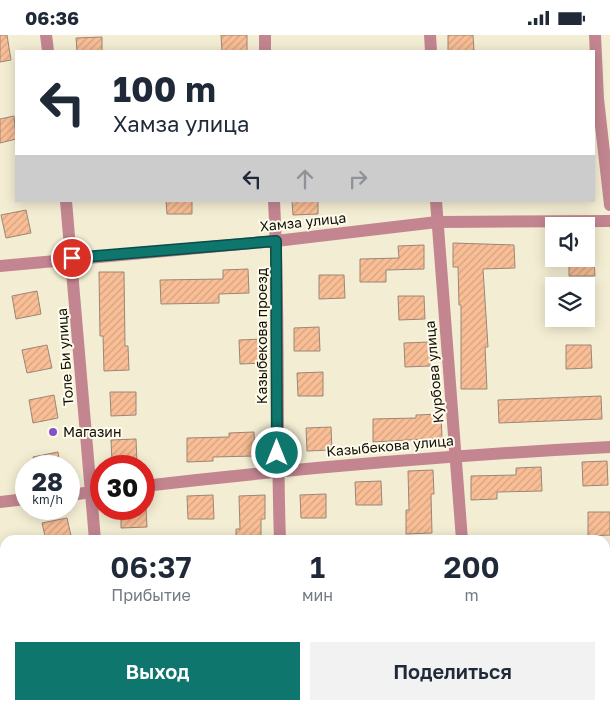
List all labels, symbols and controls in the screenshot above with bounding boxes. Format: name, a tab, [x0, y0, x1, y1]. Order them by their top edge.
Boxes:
text: 06:36	[25, 6, 79, 29]
text: 100 m	[113, 68, 216, 110]
icon: left	[30, 70, 95, 135]
text: Хамза улица	[113, 110, 250, 137]
icon: left	[238, 165, 266, 193]
icon: ahead	[291, 165, 319, 193]
icon: right	[344, 165, 372, 193]
street label: Хамза улица	[259, 209, 347, 234]
map controls	[545, 217, 595, 327]
button: sound	[545, 217, 595, 267]
pin	[51, 237, 93, 279]
icon: arrive	[58, 244, 86, 272]
street label: Казыбекова проезд	[253, 267, 270, 404]
button: layers	[545, 277, 595, 327]
street label: Толе Би улица	[53, 308, 76, 406]
street label: Курбова улица	[421, 320, 446, 424]
place label: Магазин	[63, 423, 121, 440]
marker: Магазин	[47, 426, 59, 438]
position arrow	[250, 426, 302, 478]
street label: Казыбекова улица	[325, 431, 455, 460]
speed limit sign: 30	[90, 455, 155, 520]
text: 28	[32, 466, 63, 497]
text: km/h	[32, 492, 63, 507]
text: 06:37	[110, 549, 192, 585]
text: 1	[310, 549, 325, 585]
text: 200	[443, 549, 500, 585]
text: Прибытие	[111, 585, 191, 605]
text: мин	[302, 585, 333, 605]
text: m	[464, 585, 479, 605]
button: Выход	[15, 642, 300, 700]
button: Поделиться	[310, 642, 595, 700]

